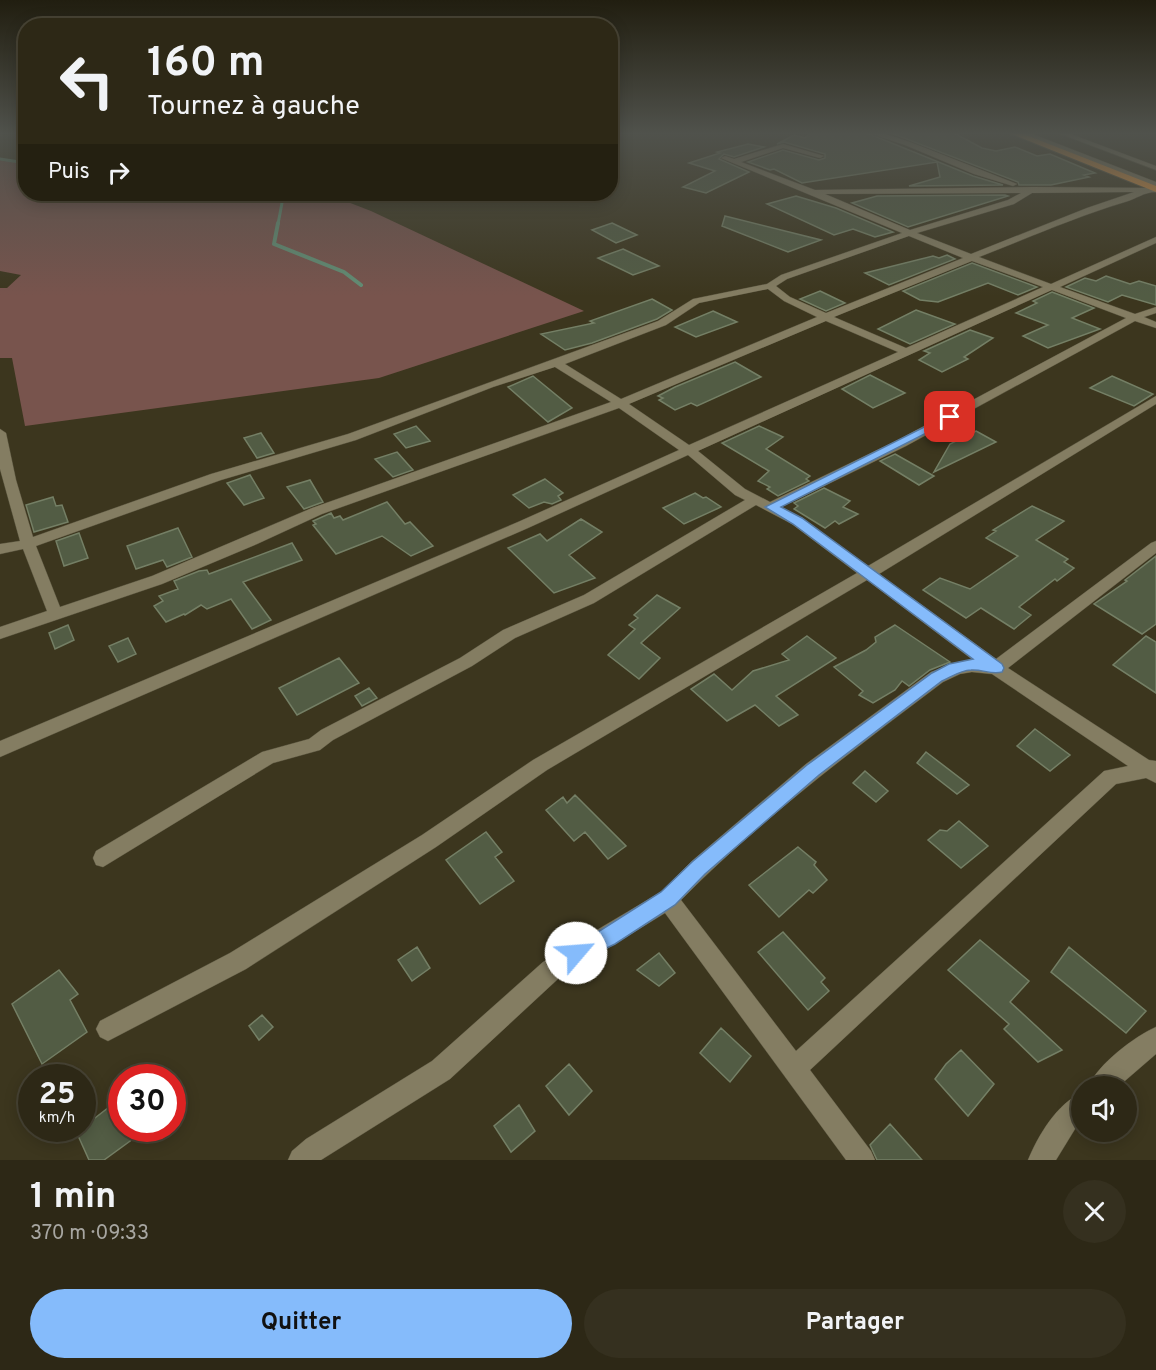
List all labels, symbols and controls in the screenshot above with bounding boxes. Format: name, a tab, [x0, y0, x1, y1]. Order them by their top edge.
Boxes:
text: 160 m	[147, 38, 265, 91]
icon: left	[48, 42, 126, 120]
text: Tournez à gauche	[147, 90, 360, 124]
icon: right	[102, 156, 135, 189]
text: Puis	[48, 159, 90, 186]
pin	[924, 391, 975, 442]
icon: arrive	[933, 400, 966, 433]
position arrow	[544, 921, 608, 985]
speed limit sign: 30	[108, 1064, 186, 1142]
map controls	[1071, 1076, 1137, 1142]
button: sound	[1071, 1076, 1137, 1142]
text: 25	[39, 1077, 75, 1114]
text: km/h	[39, 1109, 75, 1128]
text: 1 min	[30, 1175, 116, 1221]
button: close	[1063, 1180, 1126, 1243]
text: 370 m · 09:33	[30, 1221, 149, 1247]
button: Quitter	[30, 1289, 572, 1358]
button: Partager	[584, 1289, 1126, 1358]

